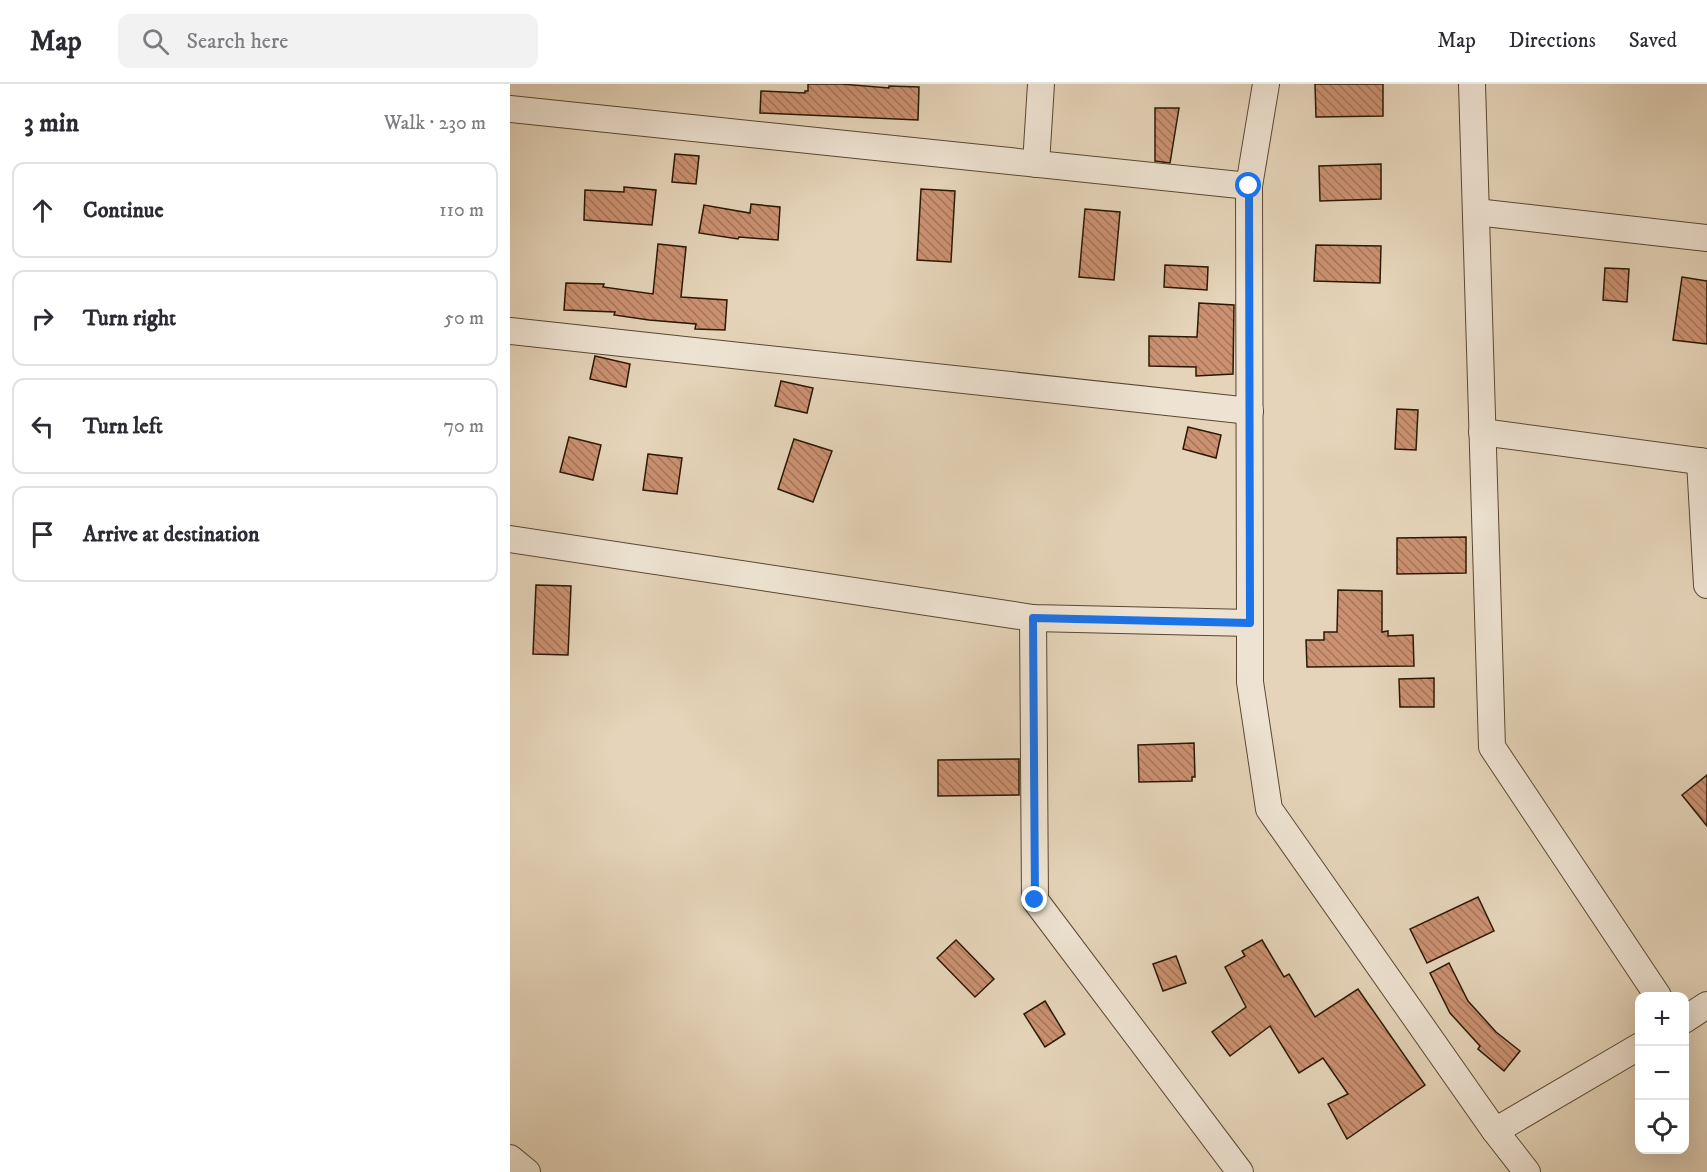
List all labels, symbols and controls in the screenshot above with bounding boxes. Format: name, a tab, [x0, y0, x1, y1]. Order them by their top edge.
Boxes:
search box	[118, 14, 538, 68]
text: Map	[30, 24, 82, 59]
icon: search	[139, 25, 172, 58]
text: Search here	[187, 28, 288, 55]
text: Map	[1437, 28, 1476, 54]
text: Directions	[1509, 28, 1596, 54]
text: Saved	[1629, 28, 1677, 54]
text: 3 min	[24, 107, 79, 140]
text: Walk · 230 m	[384, 111, 486, 136]
route start	[1235, 172, 1261, 198]
icon: ahead	[26, 194, 59, 227]
text: Continue	[83, 197, 164, 224]
text: 110 m	[439, 198, 484, 223]
icon: right	[26, 302, 59, 335]
text: Turn right	[83, 305, 176, 332]
text: 50 m	[444, 306, 484, 331]
icon: left	[26, 410, 59, 443]
text: Turn left	[83, 413, 163, 440]
text: 70 m	[443, 414, 484, 439]
icon: arrive	[26, 518, 59, 551]
text: Arrive at destination	[83, 521, 260, 548]
route end	[1021, 886, 1047, 912]
map controls	[1635, 992, 1689, 1154]
button: +	[1635, 992, 1689, 1046]
button: −	[1635, 1046, 1689, 1100]
button: locate	[1635, 1100, 1689, 1154]

